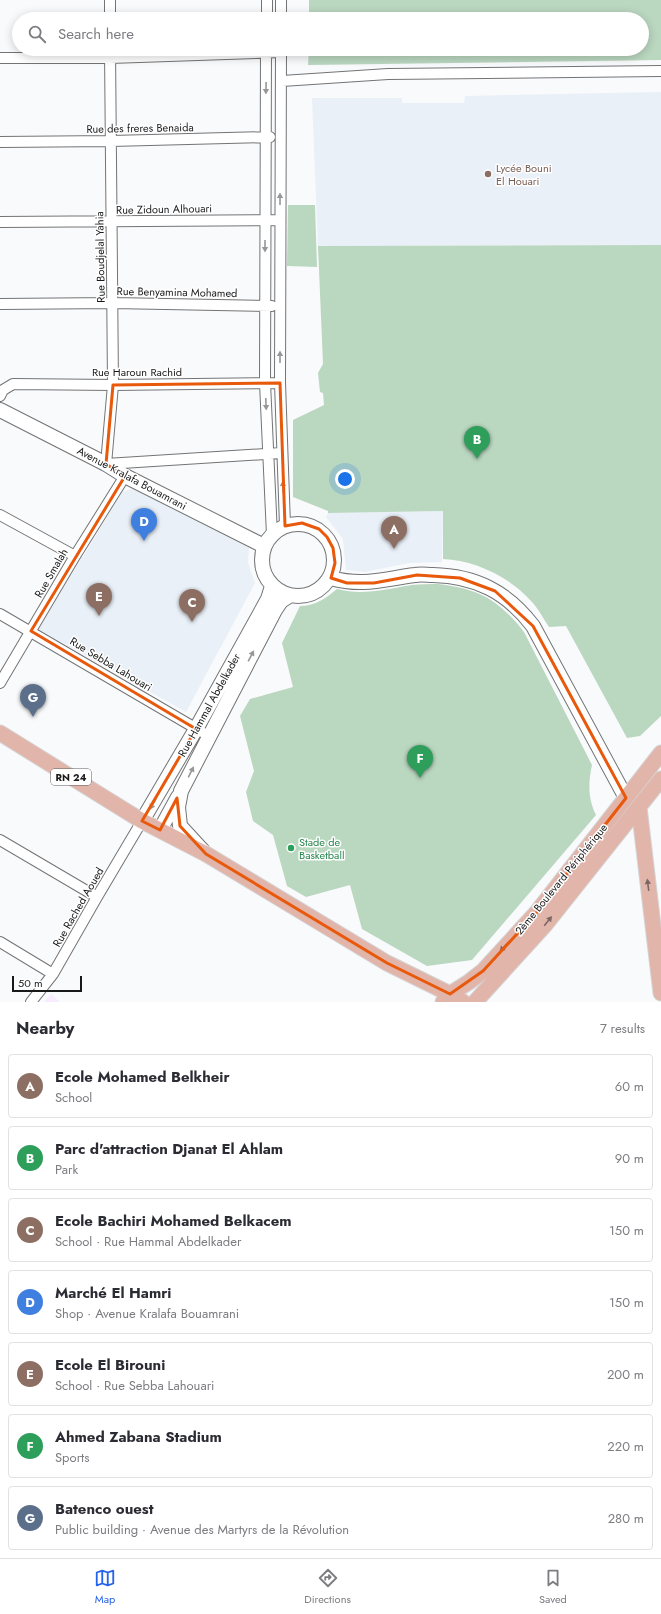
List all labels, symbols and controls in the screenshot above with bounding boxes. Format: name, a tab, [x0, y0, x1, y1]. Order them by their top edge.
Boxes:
search box	[12, 12, 649, 56]
icon: search	[26, 23, 48, 45]
text: Search here	[58, 23, 134, 45]
one-way arrow	[263, 82, 269, 95]
street label: Rue des freres Benaida	[86, 119, 194, 137]
place label: Lycée Bouni El Houari	[496, 160, 552, 189]
marker: Lycée Bouni El Houari	[483, 169, 493, 179]
one-way arrow	[277, 192, 283, 205]
street label: Rue Zidoun Alhouari	[116, 200, 212, 218]
street label: Rue Boudjelal Yahia	[91, 211, 109, 303]
one-way arrow	[262, 240, 268, 253]
street label: Rue Benyamina Mohamed	[116, 283, 238, 301]
one-way arrow	[277, 350, 283, 363]
street label: Rue Haroun Rachid	[92, 364, 182, 380]
one-way arrow	[263, 398, 269, 411]
pin: B	[464, 426, 490, 459]
street label: Avenue Kralafa Bouamrani	[74, 442, 190, 514]
your location	[335, 469, 355, 489]
one-way arrow	[280, 480, 286, 493]
pin: D	[131, 508, 157, 541]
pin: A	[381, 516, 407, 549]
street label: Rue Smalah	[30, 545, 72, 601]
pin: E	[86, 583, 112, 616]
pin: C	[179, 589, 205, 622]
street label: Rue Sebba Lahouari	[67, 633, 155, 695]
street label: Rue Hammal Abdelkader	[174, 650, 244, 760]
one-way arrow	[248, 651, 254, 662]
pin: G	[20, 684, 46, 717]
pin: F	[407, 745, 433, 778]
one-way arrow	[188, 766, 194, 778]
road number: RN 24	[51, 769, 91, 785]
one-way arrow	[149, 798, 156, 810]
street label: 2ème Boulevard Périphérique	[511, 820, 611, 938]
place label: Stade de Basketball	[299, 834, 344, 863]
marker: Stade de Basketball	[286, 843, 296, 853]
street label: Rue Rached Aoued	[49, 864, 107, 950]
one-way arrow	[645, 878, 652, 891]
one-way arrow	[544, 916, 553, 927]
one-way arrow	[500, 942, 509, 952]
scale bar	[12, 974, 82, 993]
text: 50 m	[18, 975, 43, 991]
text: Nearby	[16, 1016, 74, 1040]
text: 7 results	[600, 1019, 645, 1038]
text: Ecole Mohamed Belkheir	[55, 1066, 230, 1088]
text: A	[25, 1077, 35, 1096]
text: 60 m	[615, 1077, 644, 1096]
text: School	[55, 1088, 92, 1107]
text: Parc d'attraction Djanat El Ahlam	[55, 1138, 283, 1160]
text: B	[26, 1149, 34, 1168]
text: 90 m	[615, 1149, 644, 1168]
text: Park	[55, 1160, 78, 1179]
text: Ecole Bachiri Mohamed Belkacem	[55, 1210, 292, 1232]
text: C	[25, 1221, 35, 1240]
text: 150 m	[609, 1221, 644, 1240]
text: School · Rue Hammal Abdelkader	[55, 1232, 241, 1251]
text: Marché El Hamri	[55, 1282, 172, 1304]
text: D	[25, 1293, 35, 1312]
text: 150 m	[609, 1293, 644, 1312]
text: Shop · Avenue Kralafa Bouamrani	[55, 1304, 239, 1323]
text: Ecole El Birouni	[55, 1354, 165, 1376]
text: E	[26, 1365, 34, 1384]
text: 200 m	[607, 1365, 644, 1384]
text: School · Rue Sebba Lahouari	[55, 1376, 214, 1395]
text: Ahmed Zabana Stadium	[55, 1426, 222, 1448]
text: F	[26, 1437, 34, 1456]
text: 220 m	[607, 1437, 644, 1456]
text: Sports	[55, 1448, 89, 1467]
text: Batenco ouest	[55, 1498, 153, 1520]
text: G	[25, 1509, 35, 1528]
text: 280 m	[608, 1509, 644, 1528]
text: Public building · Avenue des Martyrs de la Révolution	[55, 1520, 349, 1539]
tab: Map	[94, 1567, 116, 1607]
tab: Directions	[304, 1567, 351, 1607]
tab: Saved	[539, 1567, 567, 1607]

